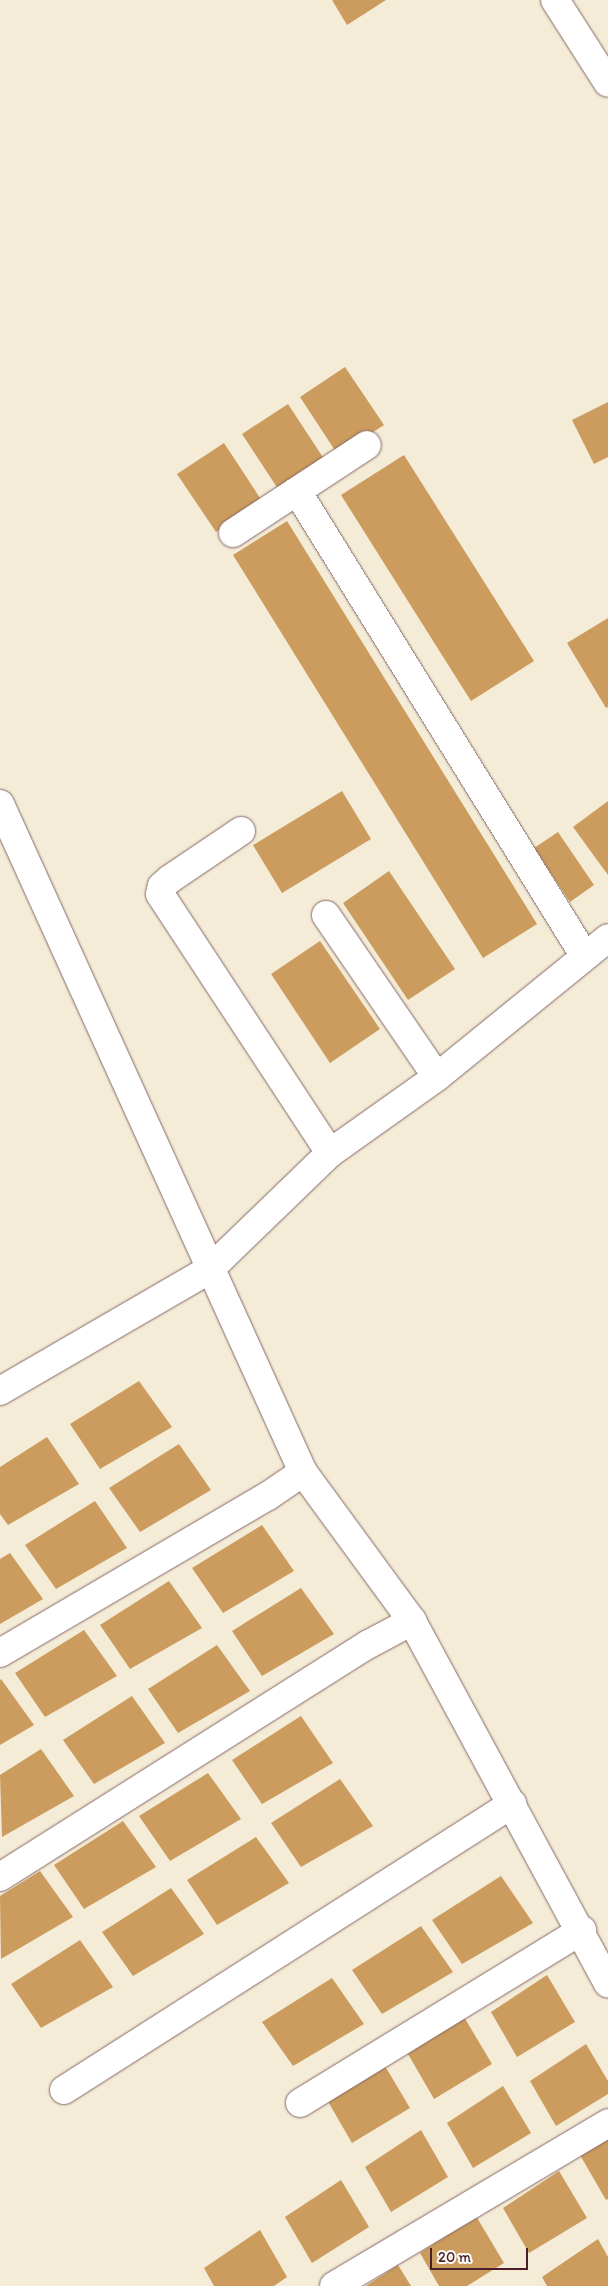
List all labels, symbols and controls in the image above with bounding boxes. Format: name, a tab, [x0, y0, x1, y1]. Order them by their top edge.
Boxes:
scale bar	[433, 2238, 530, 2270]
text: 20 m	[438, 2248, 471, 2266]

